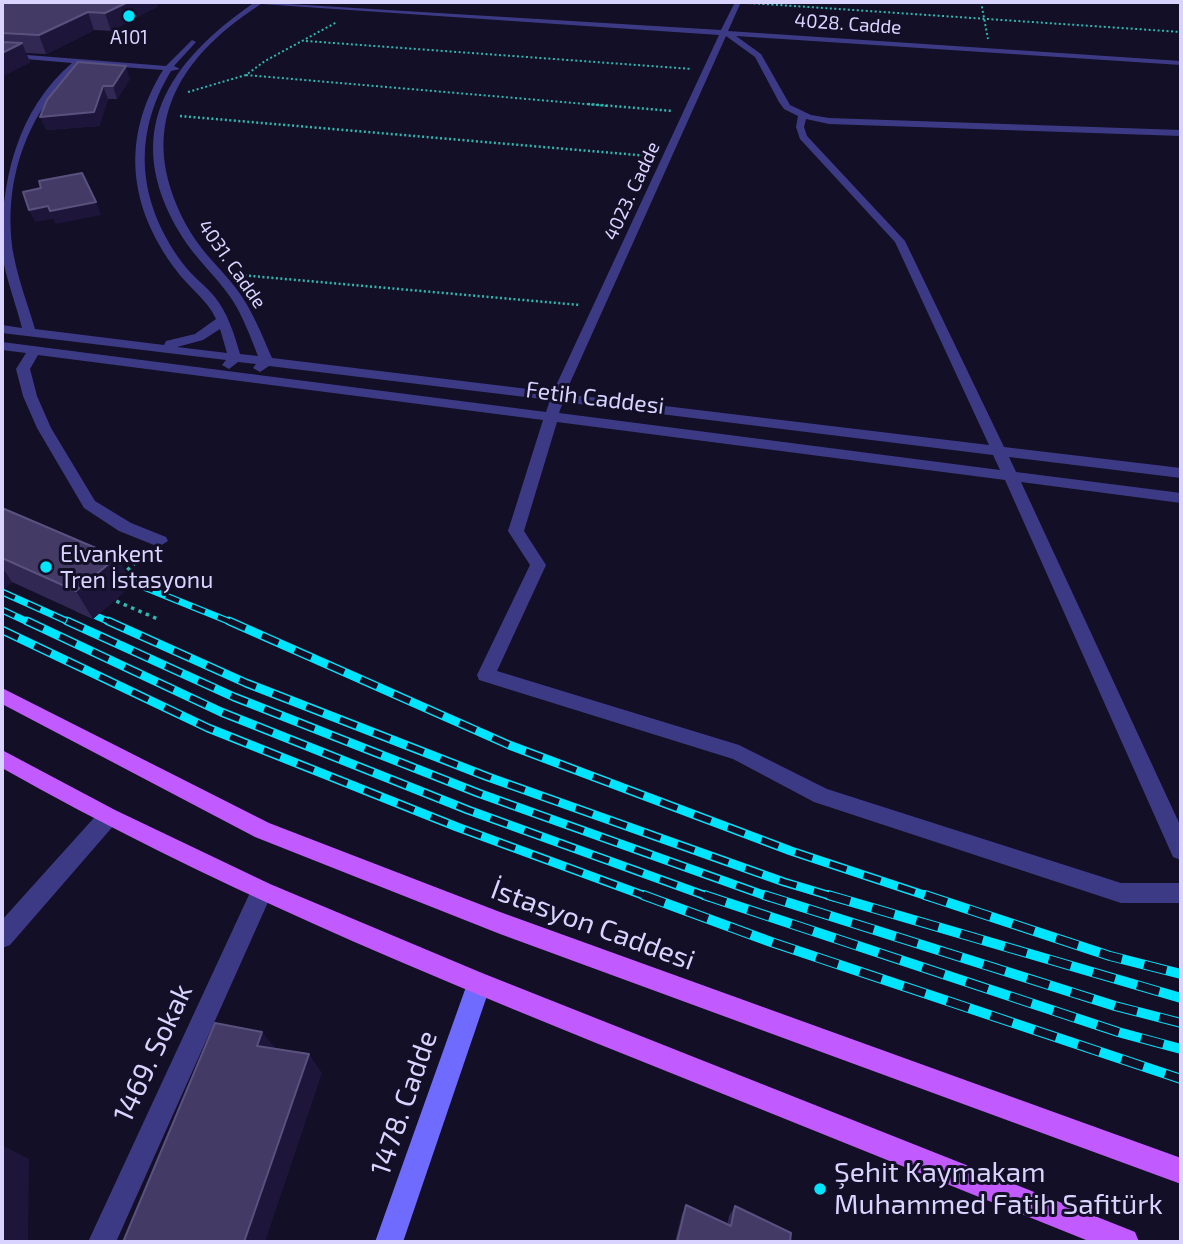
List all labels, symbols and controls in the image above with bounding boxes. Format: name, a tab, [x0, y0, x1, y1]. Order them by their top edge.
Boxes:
marker: A101	[121, 8, 137, 24]
street label: 4028. Cadde	[794, 9, 902, 39]
place label: A101	[110, 27, 148, 49]
street label: 4023. Cadde	[599, 138, 665, 244]
street label: 4031. Cadde	[193, 215, 271, 313]
street label: Fetih Caddesi	[524, 376, 666, 420]
place label: Elvankent Tren İstasyonu	[60, 540, 213, 594]
marker: Elvankent Tren İstasyonu	[38, 559, 54, 575]
street label: İstasyon Caddesi	[487, 873, 699, 977]
street label: 1469. Sokak	[106, 979, 200, 1127]
street label: 1478. Cadde	[364, 1026, 444, 1180]
place label: Şehit Kaymakam Muhammed Fatih Safitürk	[834, 1156, 1163, 1222]
marker: Şehit Kaymakam Muhammed Fatih Safitürk	[812, 1181, 828, 1197]

